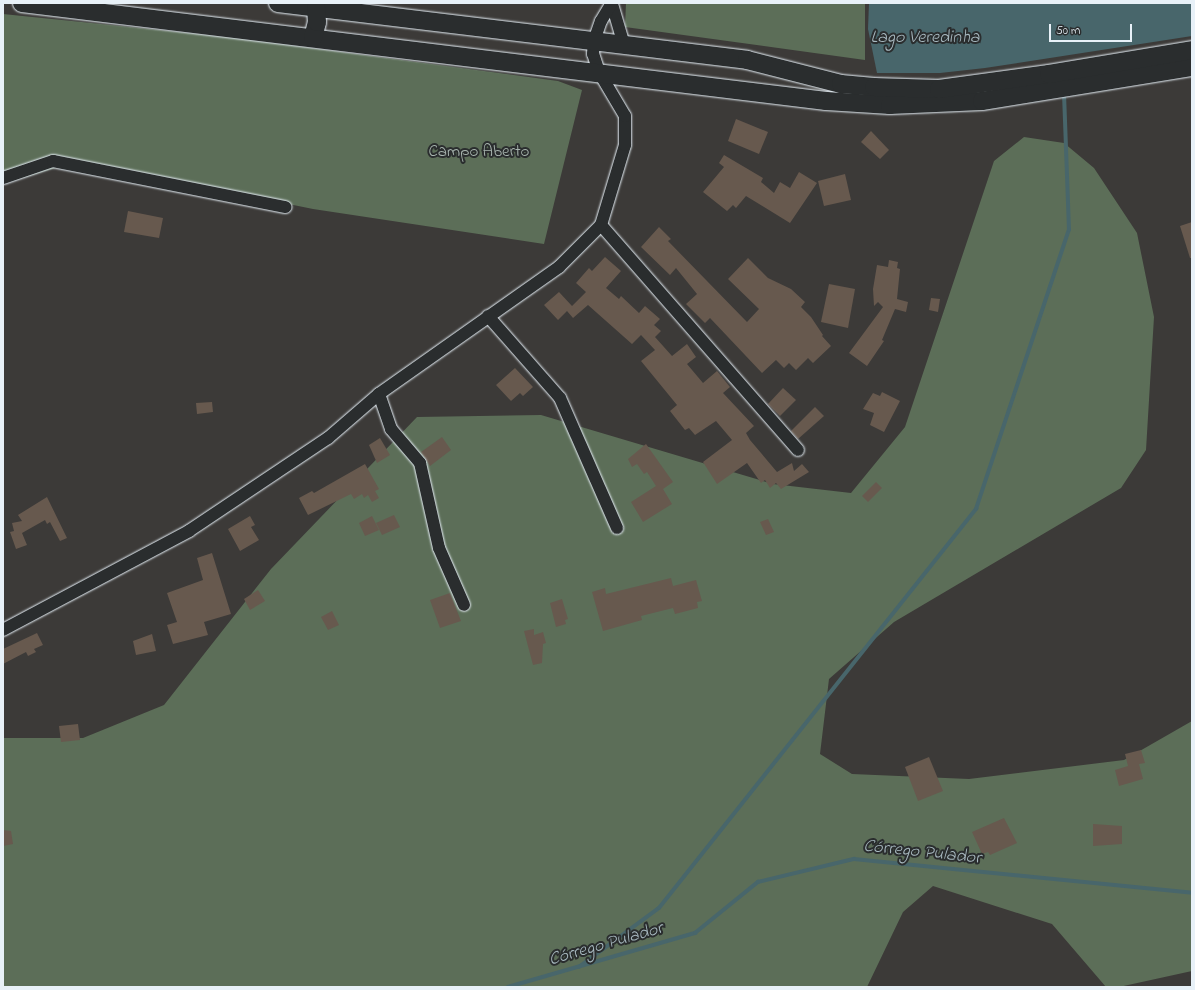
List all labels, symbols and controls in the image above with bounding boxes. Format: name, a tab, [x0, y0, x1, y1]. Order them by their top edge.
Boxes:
scale bar	[1051, 16, 1134, 42]
text: 50 m	[1056, 22, 1080, 40]
water label: Lago Veredinha	[870, 27, 980, 49]
park label: Campo Aberto	[429, 142, 529, 162]
water label: Córrego Pulador	[862, 836, 982, 870]
water label: Córrego Pulador	[546, 918, 666, 972]

